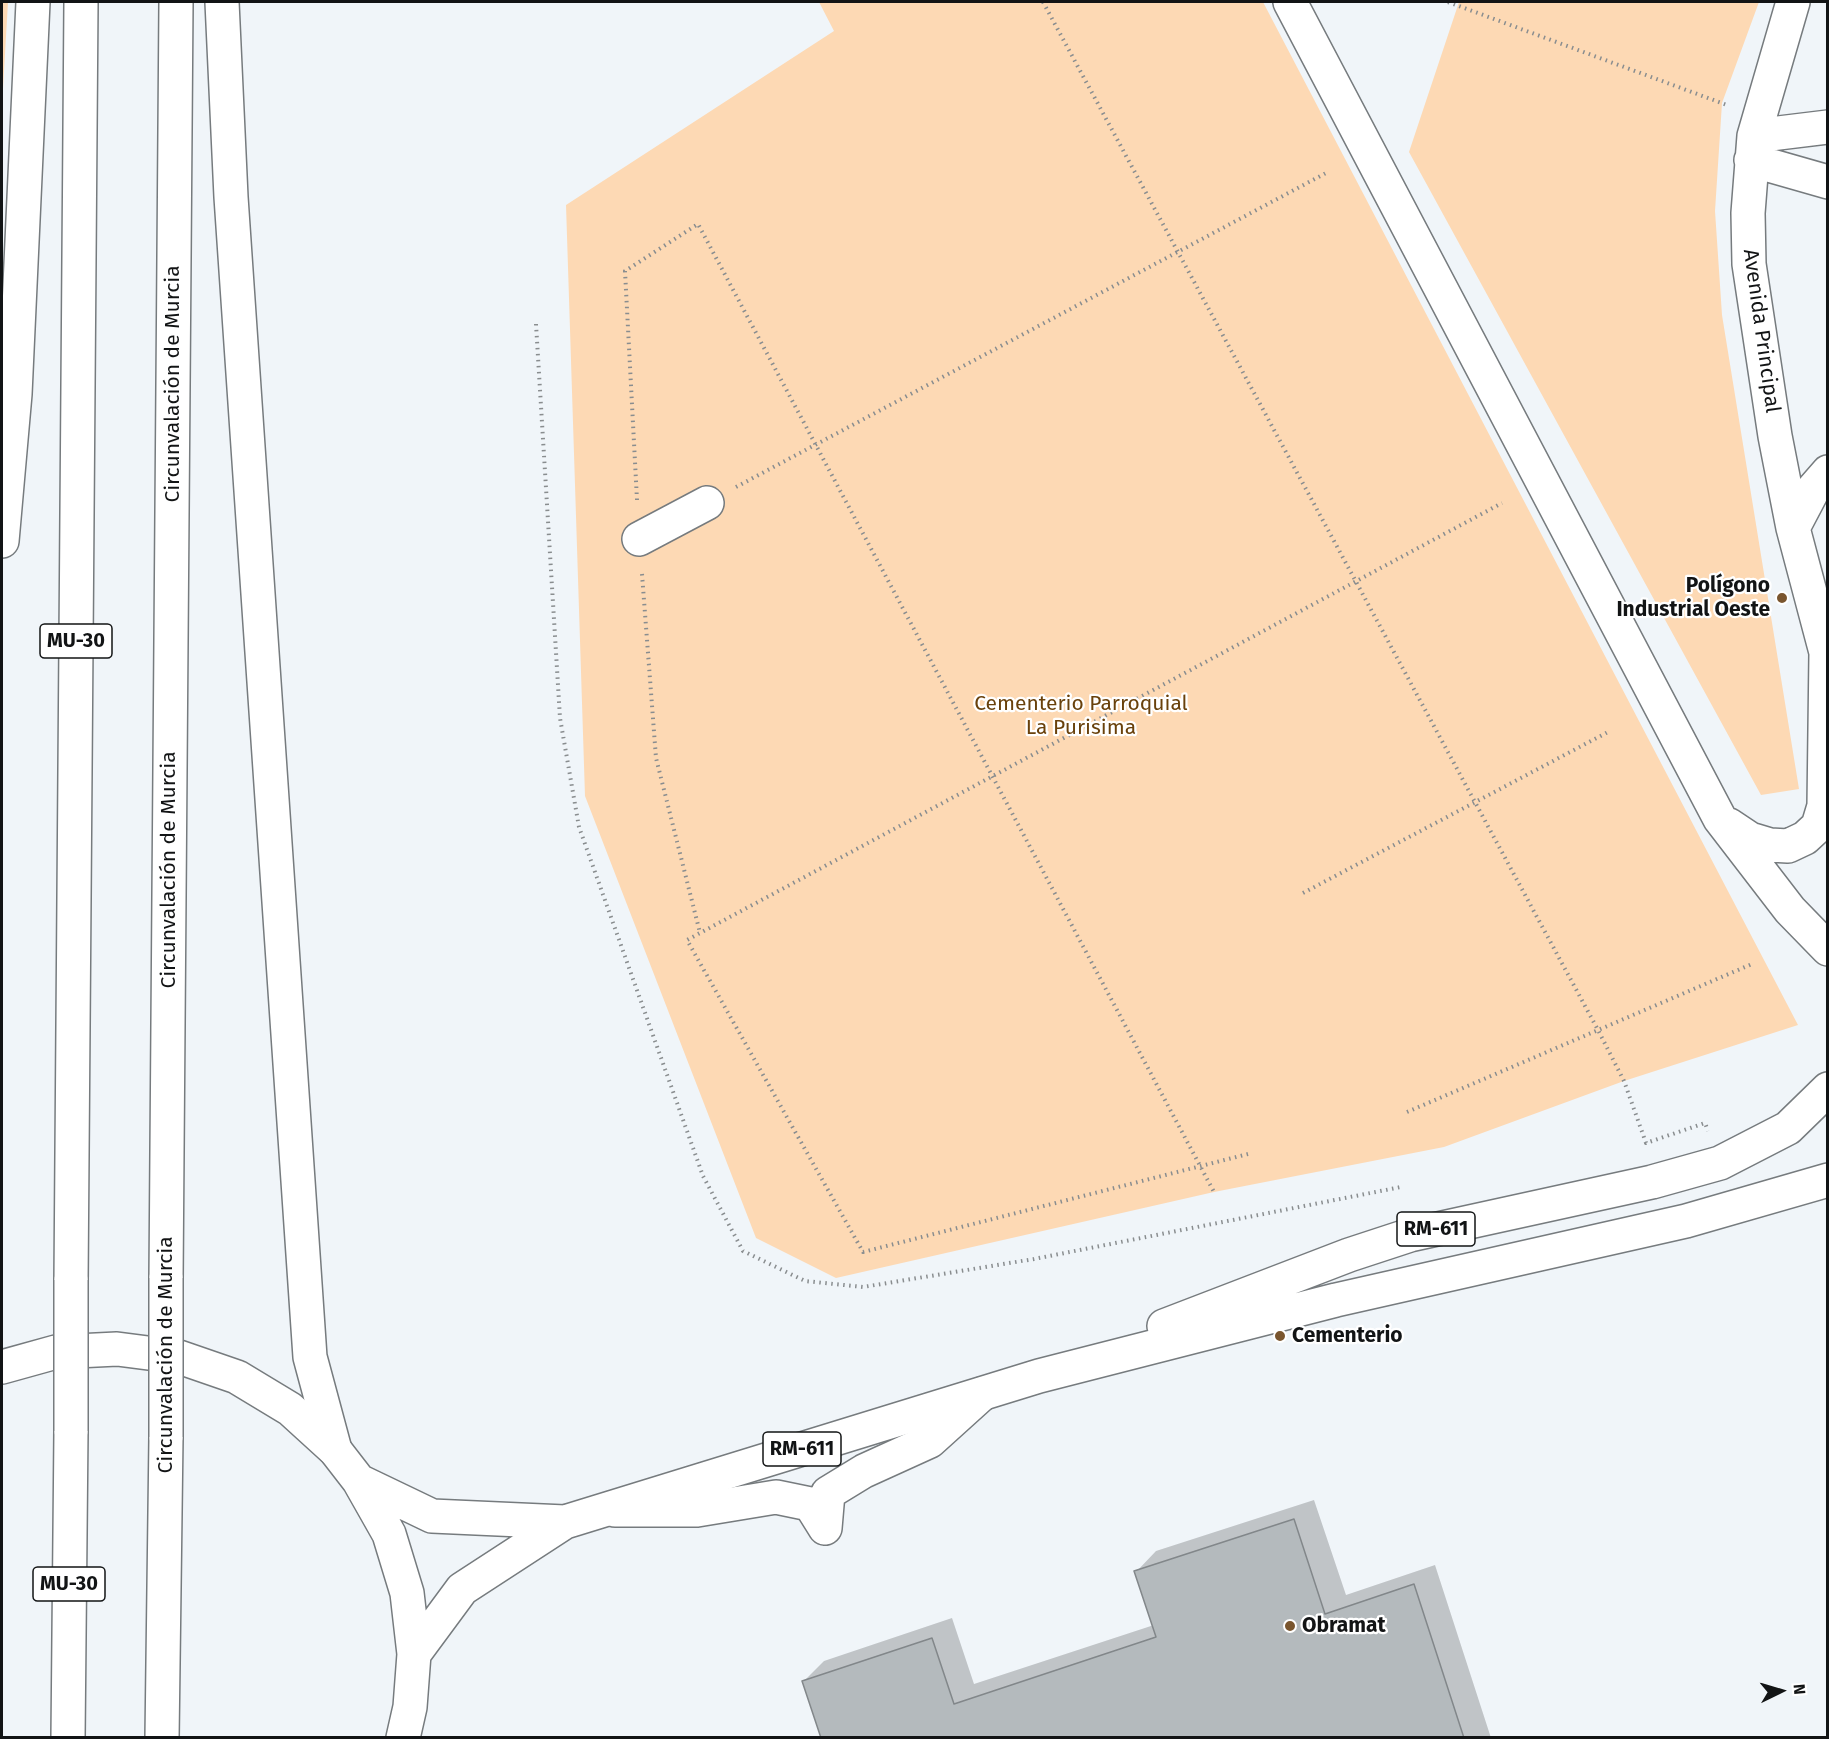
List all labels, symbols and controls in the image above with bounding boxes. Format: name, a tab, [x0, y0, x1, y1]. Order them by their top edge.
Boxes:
street label: Avenida Principal	[1737, 247, 1785, 415]
street label: Circunvalación de Murcia	[160, 265, 186, 503]
place label: Polígono Industrial Oeste	[1616, 573, 1770, 623]
marker: Polígono Industrial Oeste	[1775, 591, 1789, 605]
road number: MU-30	[40, 624, 112, 658]
park label: Cementerio Parroquial La Purisima	[974, 691, 1188, 741]
street label: Circunvalación de Murcia	[156, 751, 182, 989]
road number: RM-611	[1397, 1212, 1475, 1246]
street label: Circunvalación de Murcia	[153, 1236, 179, 1474]
place label: Cementerio	[1292, 1323, 1403, 1349]
marker: Cementerio	[1273, 1329, 1287, 1343]
road number: RM-611	[763, 1432, 841, 1466]
road number: MU-30	[33, 1567, 105, 1601]
place label: Obramat	[1302, 1613, 1386, 1639]
marker: Obramat	[1283, 1619, 1297, 1633]
north arrow	[1751, 1661, 1811, 1721]
text: N	[1790, 1683, 1809, 1695]

